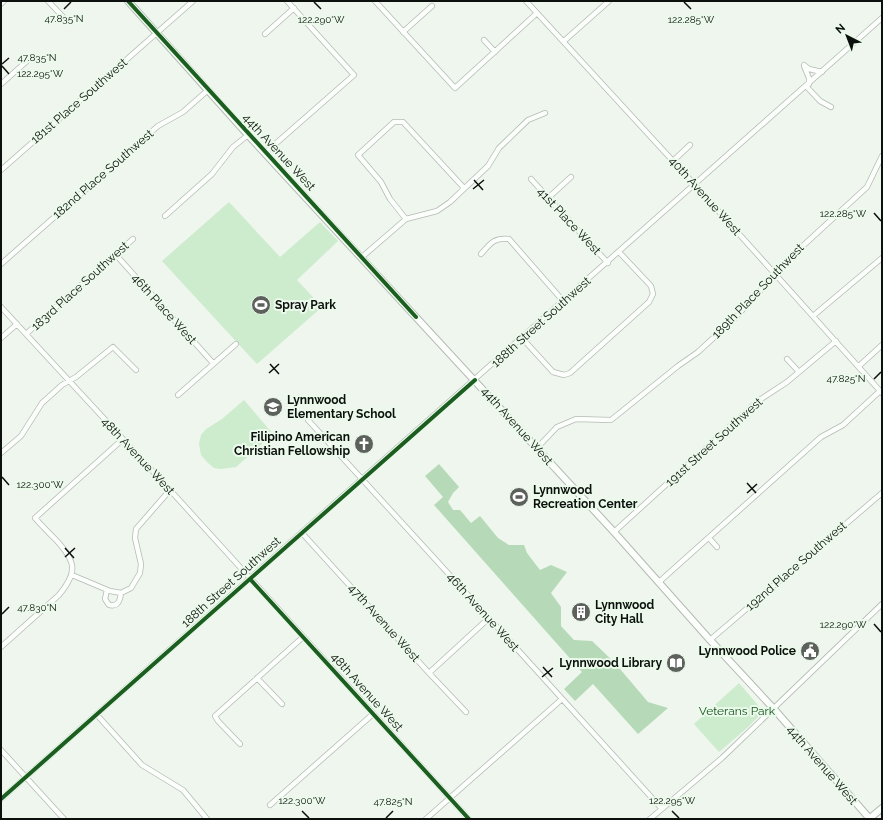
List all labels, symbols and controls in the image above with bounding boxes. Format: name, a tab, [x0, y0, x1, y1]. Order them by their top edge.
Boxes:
text: 47.835°N	[44, 13, 84, 24]
text: 122.290°W	[298, 14, 345, 25]
text: 122.285°W	[668, 14, 715, 25]
north arrow	[827, 16, 867, 56]
text: N	[833, 21, 848, 37]
text: 47.835°N	[17, 52, 57, 63]
street label: 181st Place Southwest	[28, 55, 130, 147]
text: 122.295°W	[17, 68, 64, 79]
street label: 44th Avenue West	[240, 111, 318, 193]
street label: 182nd Place Southwest	[50, 126, 156, 222]
street label: 40th Avenue West	[666, 154, 744, 238]
street label: 41st Place West	[534, 185, 604, 257]
text: 122.285°W	[820, 208, 867, 219]
street label: 183rd Place Southwest	[29, 239, 131, 333]
street label: 189th Place Southwest	[709, 241, 807, 341]
street label: 46th Place West	[129, 271, 199, 347]
street label: 188th Street Southwest	[489, 274, 593, 370]
sports icon: Spray Park	[250, 294, 272, 316]
place label: Spray Park	[275, 298, 336, 312]
text: 47.825°N	[827, 373, 865, 384]
street label: 44th Avenue West	[478, 384, 556, 468]
place label: Lynnwood Elementary School	[287, 393, 396, 421]
street label: 191st Street Southwest	[663, 395, 765, 489]
school or university icon: Lynnwood Elementary School	[262, 396, 284, 418]
street label: 48th Avenue West	[99, 414, 177, 498]
place label: Filipino American Christian Fellowship	[234, 430, 350, 458]
church icon: Filipino American Christian Fellowship	[353, 433, 375, 455]
text: 122.300°W	[16, 479, 64, 490]
place label: Lynnwood Recreation Center	[533, 483, 638, 511]
sports icon: Lynnwood Recreation Center	[508, 486, 530, 508]
street label: 192nd Place Southwest	[743, 519, 849, 613]
street label: 188th Street Southwest	[179, 534, 283, 630]
street label: 46th Avenue West	[444, 570, 522, 654]
street label: 47th Avenue West	[345, 581, 423, 665]
place label: Lynnwood City Hall	[595, 598, 655, 626]
building icon: Lynnwood City Hall	[570, 601, 592, 623]
text: 47.830°N	[17, 602, 57, 613]
text: 122.290°W	[820, 619, 867, 630]
public building icon: Lynnwood Police	[799, 640, 821, 662]
place label: Lynnwood Police	[698, 644, 796, 658]
street label: 48th Avenue West	[328, 650, 406, 734]
library icon: Lynnwood Library	[665, 652, 687, 674]
place label: Lynnwood Library	[559, 656, 662, 670]
park label: Veterans Park	[699, 704, 776, 718]
street label: 44th Avenue West	[784, 723, 860, 807]
text: 122.300°W	[278, 795, 326, 806]
text: 122.295°W	[649, 795, 696, 806]
text: 47.825°N	[374, 796, 412, 807]

